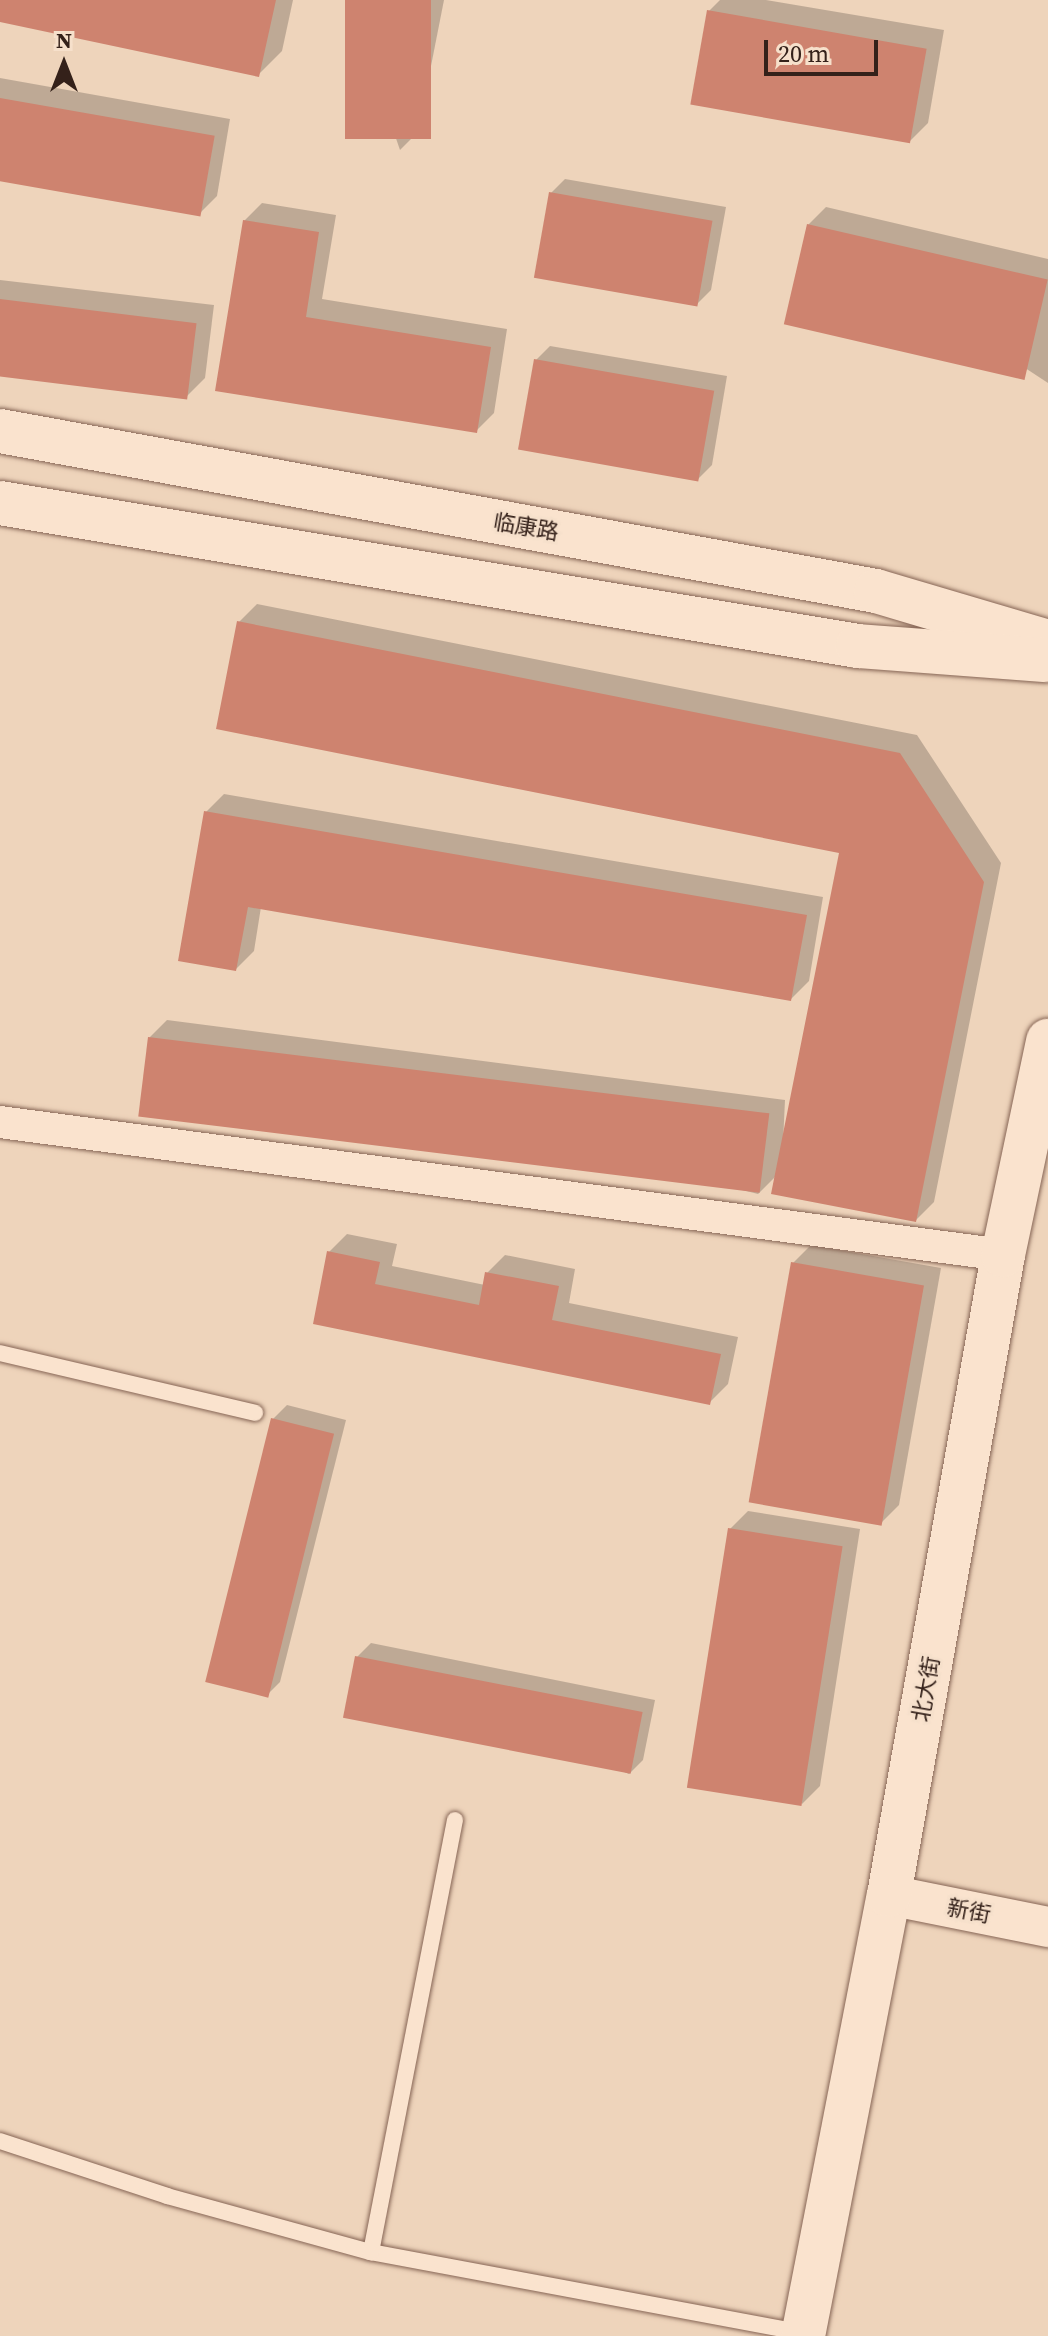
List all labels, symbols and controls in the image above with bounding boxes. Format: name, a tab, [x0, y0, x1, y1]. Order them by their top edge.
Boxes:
north arrow	[24, 24, 104, 104]
scale bar	[768, 24, 882, 74]
text: N	[56, 25, 72, 55]
text: 20 m	[778, 37, 829, 70]
street label: 临康路	[491, 508, 561, 546]
street label: 北大街	[907, 1654, 945, 1724]
street label: 新街	[945, 1894, 993, 1928]

